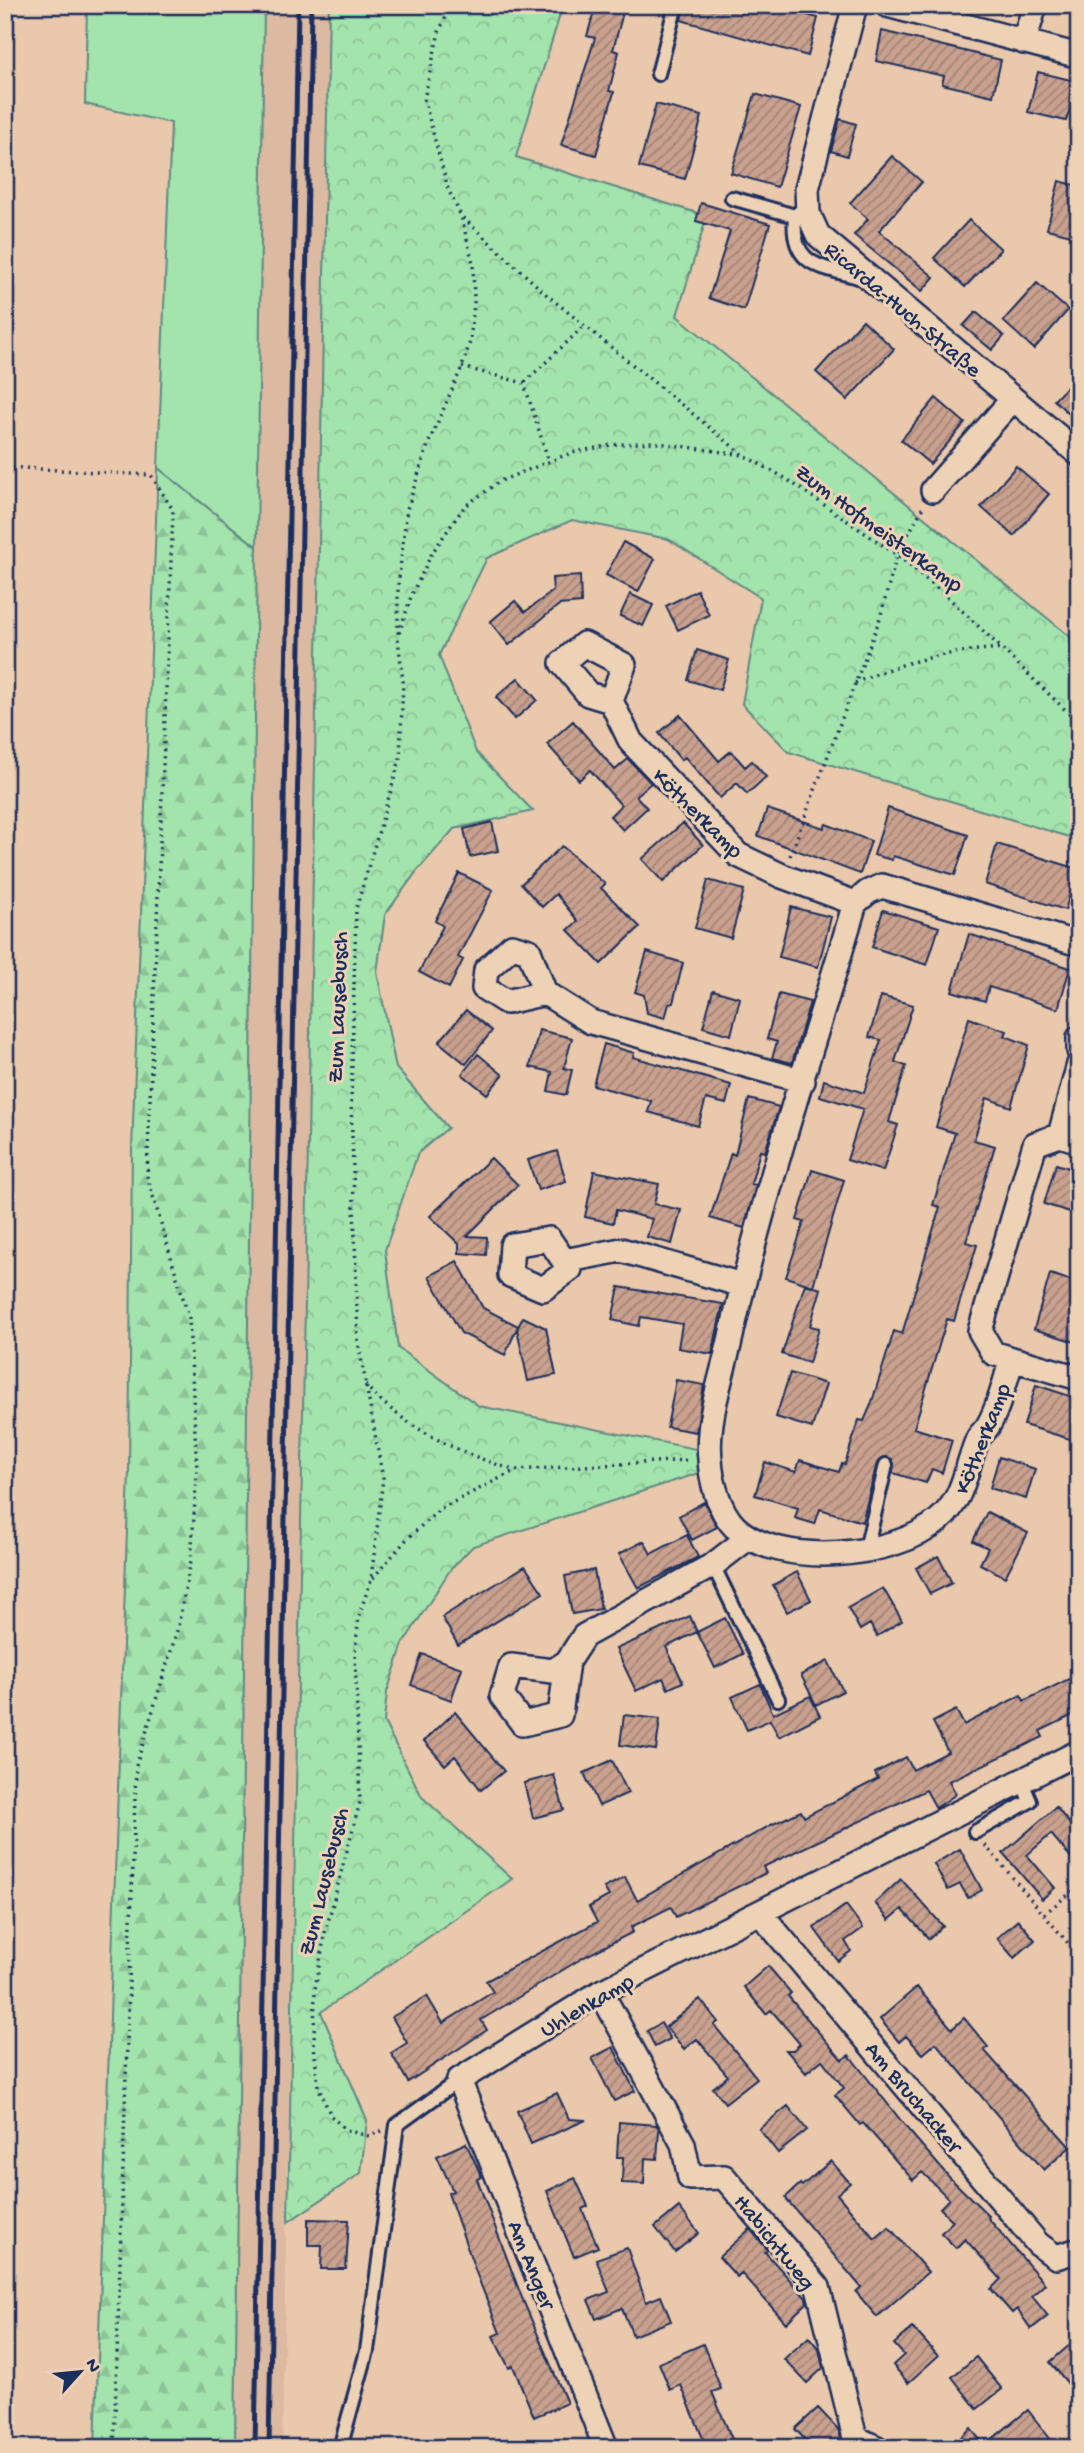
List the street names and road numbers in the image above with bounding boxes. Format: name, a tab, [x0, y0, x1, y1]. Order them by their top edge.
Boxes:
street label: Ricarda-Huch-Straße	[817, 237, 987, 385]
street label: Zum Hofmeisterkamp	[789, 460, 967, 600]
street label: Kötherkamp	[646, 764, 747, 865]
street label: Zum Lausebusch	[323, 931, 356, 1083]
street label: Kötherkamp	[950, 1380, 1019, 1499]
street label: Zum Lausebusch	[294, 1805, 357, 1959]
street label: Uhlenkamp	[536, 1969, 640, 2045]
street label: Am Bruchacker	[858, 2037, 968, 2161]
street label: Habichtweg	[726, 2190, 820, 2297]
street label: Am Anger	[500, 2217, 560, 2315]

